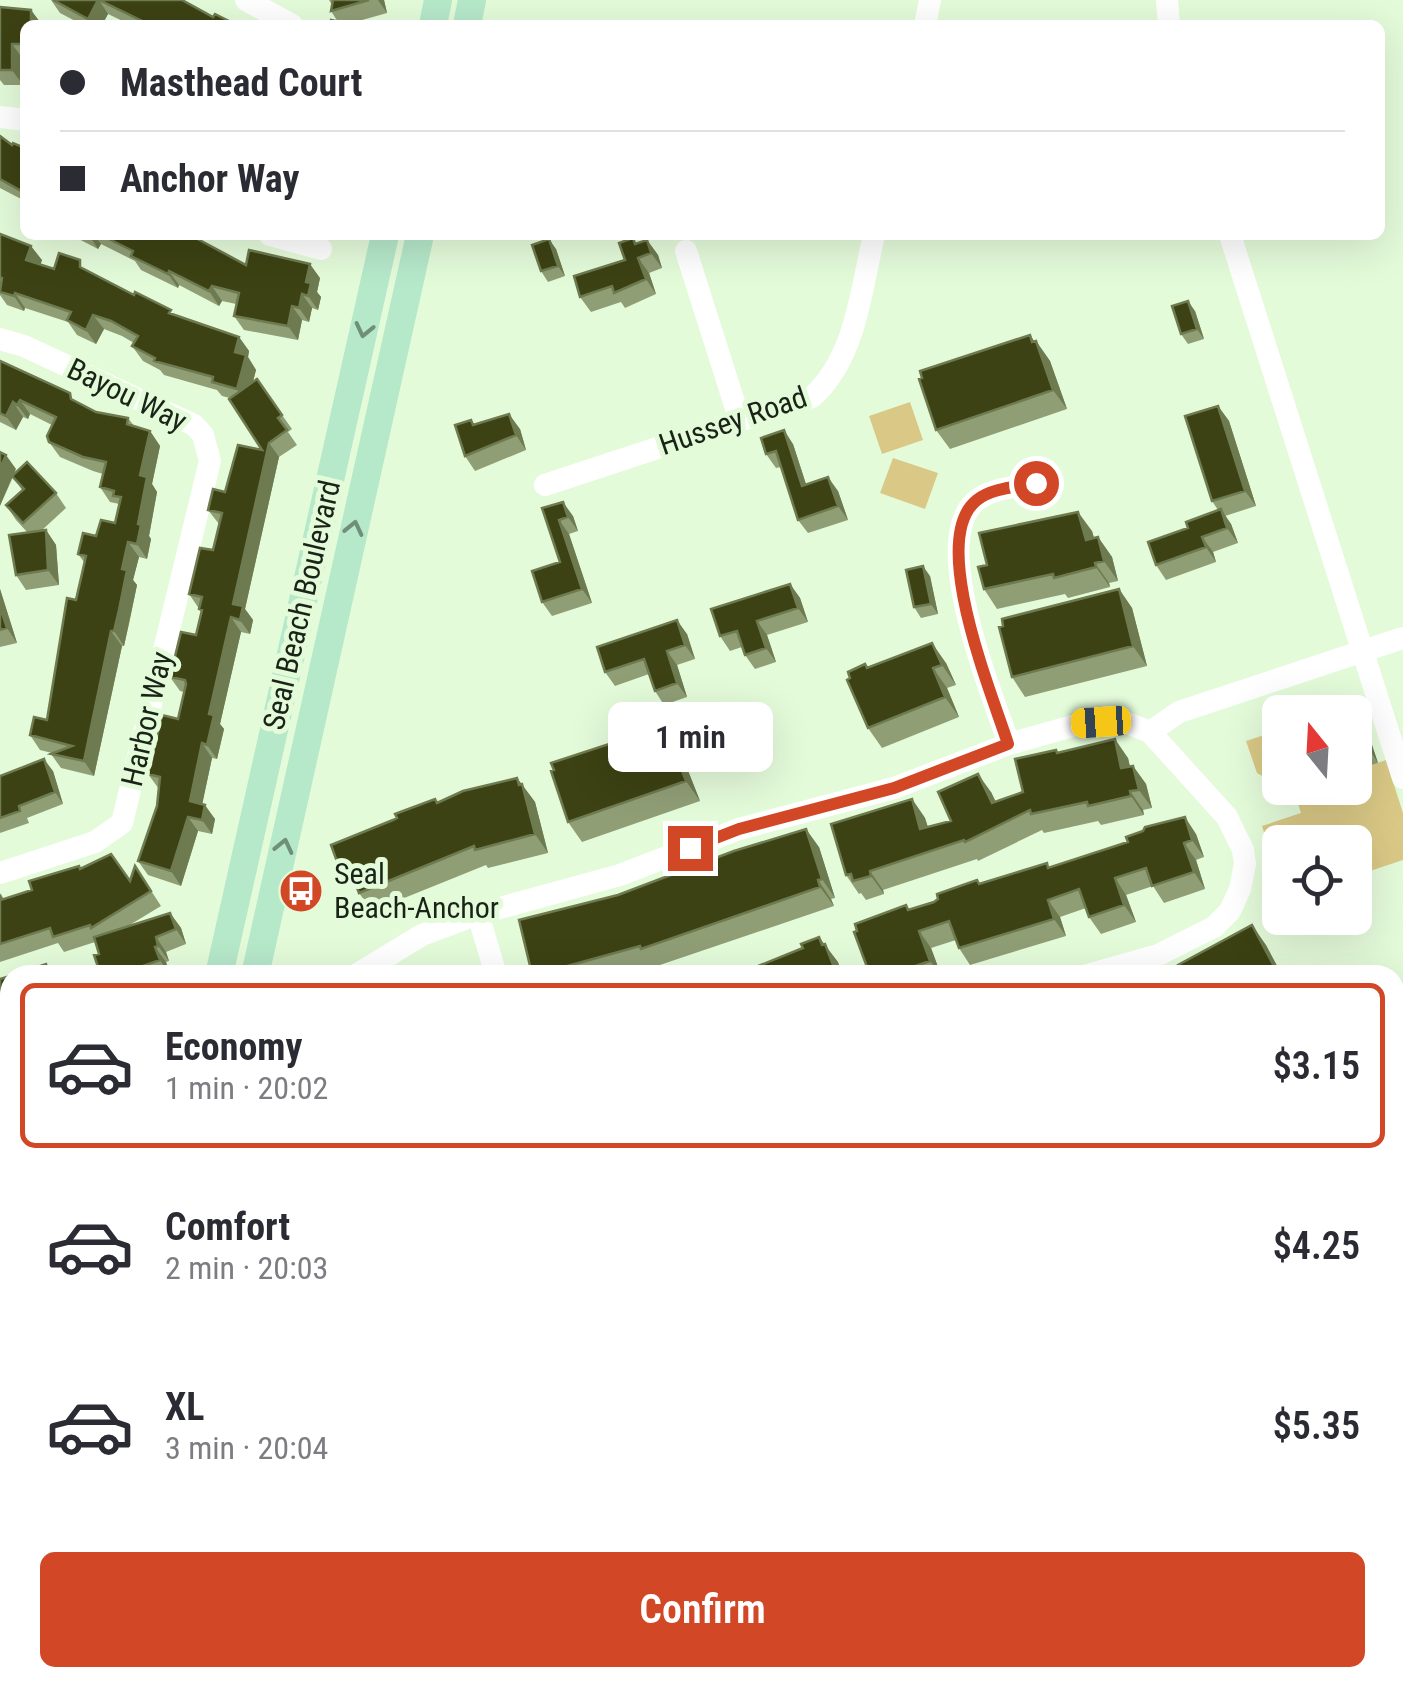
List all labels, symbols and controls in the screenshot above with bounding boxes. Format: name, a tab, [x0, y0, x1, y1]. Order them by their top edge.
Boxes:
text: Masthead Court	[120, 61, 362, 105]
text: Anchor Way	[120, 157, 299, 201]
one-way arrow	[355, 321, 376, 338]
street label: Bayou Way	[62, 351, 193, 438]
street label: Hussey Road	[654, 379, 811, 462]
route start	[1014, 461, 1059, 506]
street label: Seal Beach Boulevard	[256, 477, 347, 733]
one-way arrow	[343, 520, 364, 537]
street label: Harbor Way	[114, 648, 179, 790]
north arrow	[1262, 695, 1372, 805]
map controls	[1262, 695, 1372, 935]
callout: 1 min	[608, 703, 772, 773]
car	[1070, 705, 1132, 739]
text: 1 min	[655, 718, 726, 756]
button: locate	[1262, 825, 1372, 935]
route end	[668, 826, 713, 871]
one-way arrow	[272, 838, 293, 855]
place label: Seal Beach-Anchor	[334, 856, 499, 925]
bus stop icon: Seal Beach-Anchor	[278, 868, 324, 914]
icon: car	[45, 1021, 135, 1111]
text: Economy	[165, 1025, 302, 1069]
text: $3.15	[1273, 1044, 1360, 1088]
text: 1 min · 20:02	[165, 1069, 328, 1107]
icon: car	[45, 1201, 135, 1291]
text: Comfort	[165, 1205, 290, 1249]
text: $4.25	[1273, 1224, 1360, 1268]
text: 2 min · 20:03	[165, 1249, 328, 1287]
icon: car	[45, 1381, 135, 1471]
text: XL	[165, 1385, 204, 1429]
text: $5.35	[1273, 1404, 1360, 1448]
text: 3 min · 20:04	[165, 1429, 328, 1467]
button: Confirm	[40, 1552, 1365, 1667]

